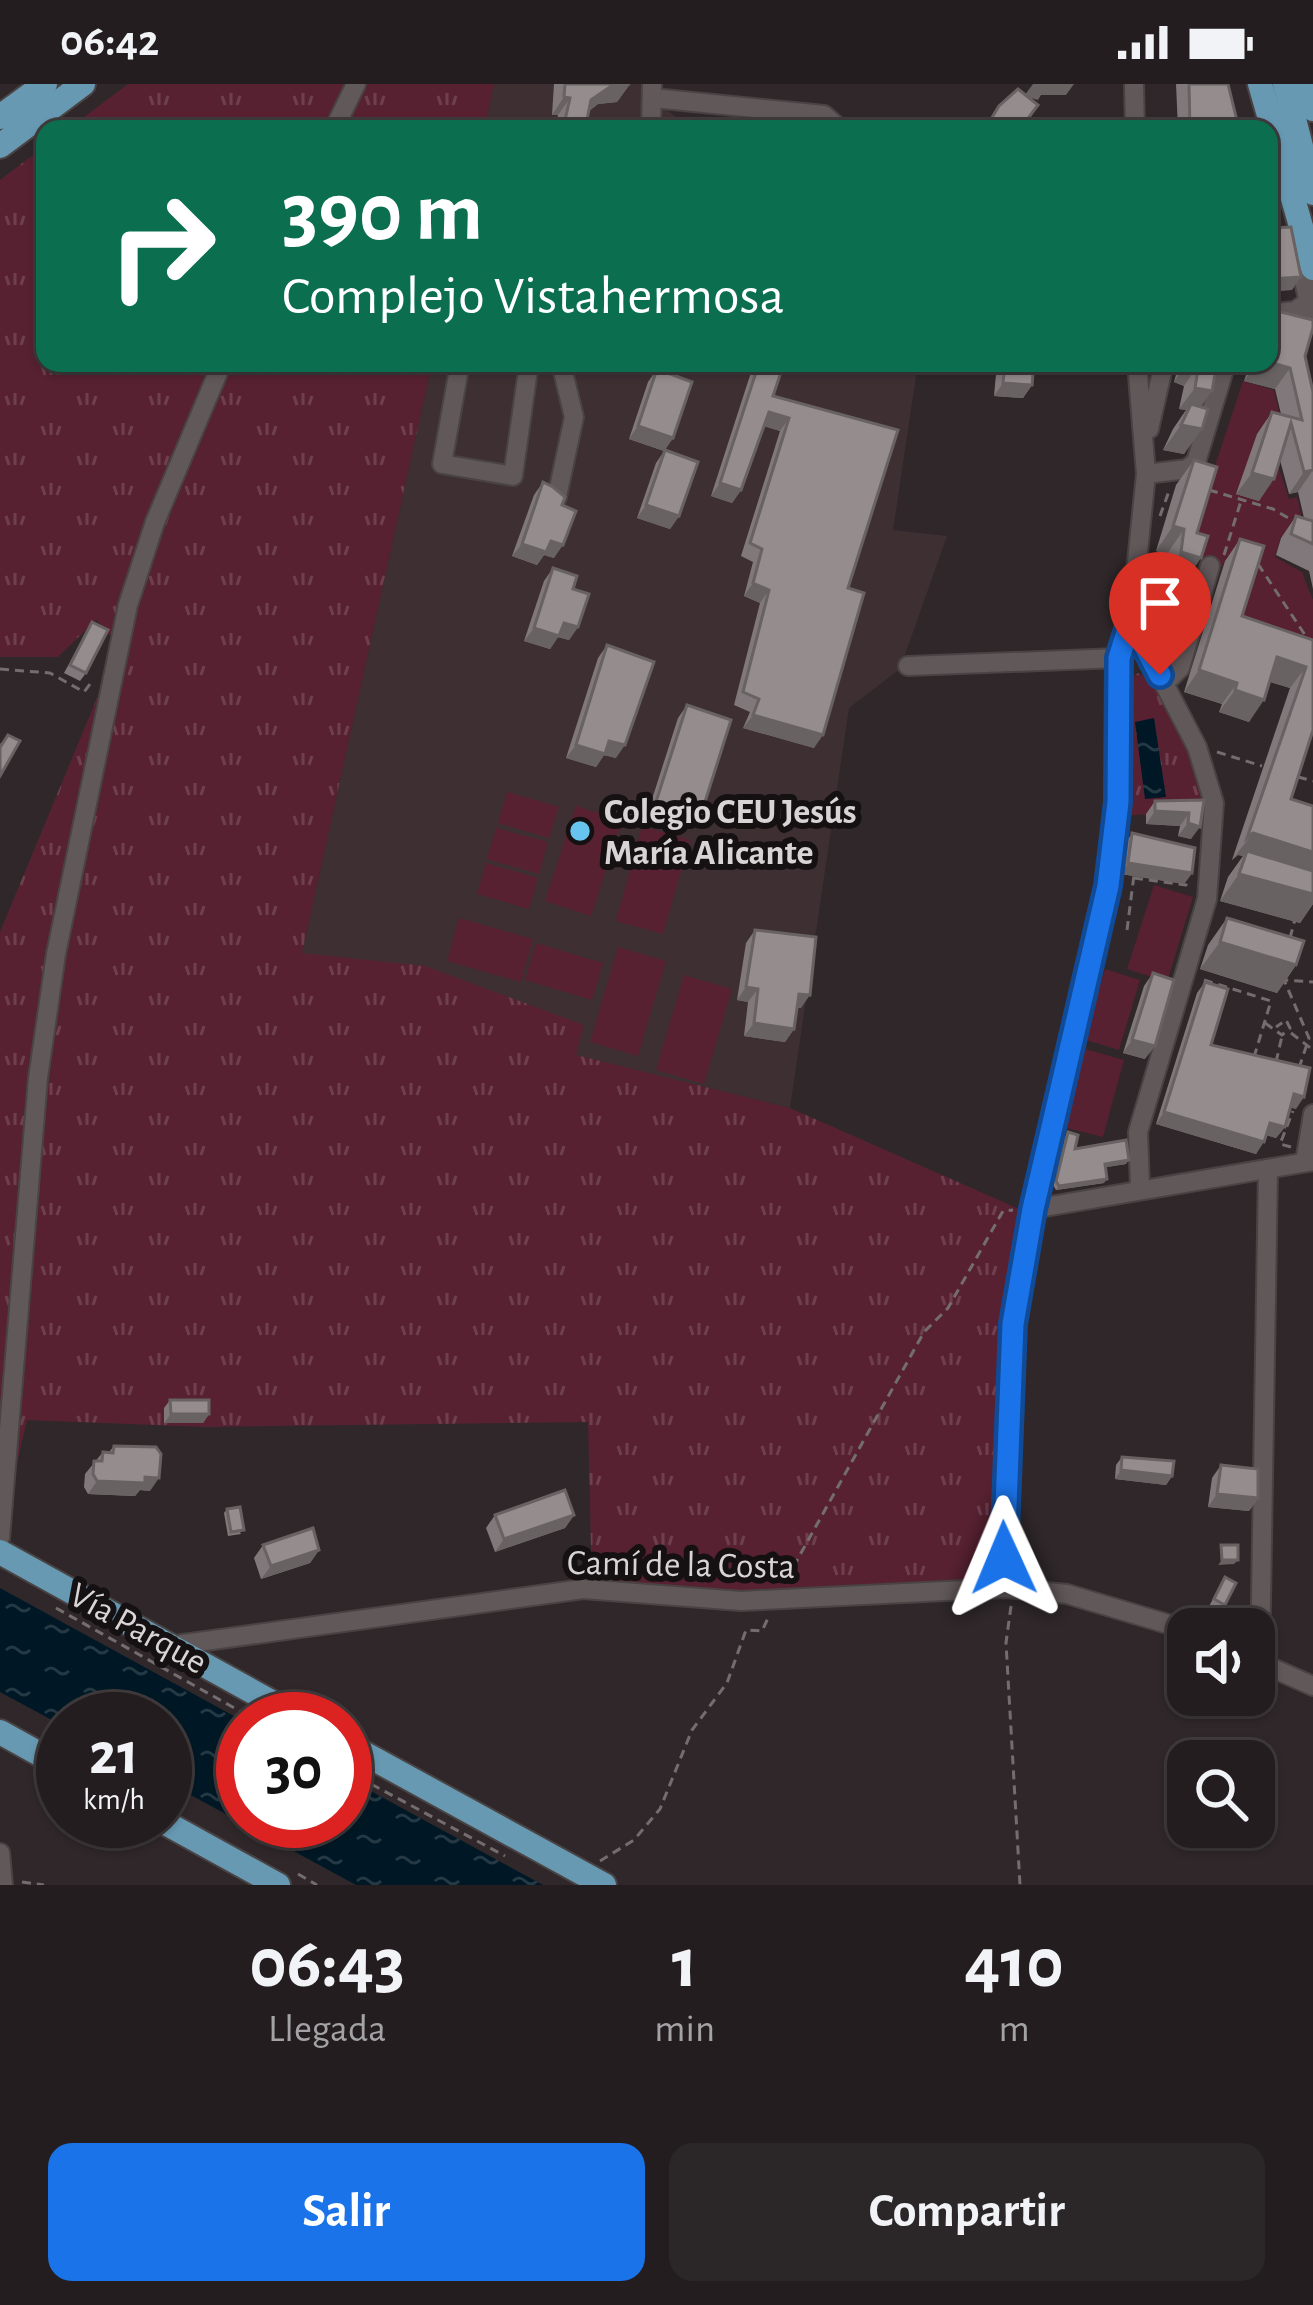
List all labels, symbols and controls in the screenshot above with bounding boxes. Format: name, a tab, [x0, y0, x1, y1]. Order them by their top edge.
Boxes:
text: 06:42	[60, 19, 159, 64]
icon: right	[84, 168, 240, 324]
text: 390 m	[282, 172, 483, 256]
text: Complejo Vistahermosa	[282, 270, 784, 324]
pin	[1109, 552, 1211, 675]
icon: arrive	[1127, 570, 1193, 636]
place label: Colegio CEU Jesús María Alicante	[604, 794, 857, 871]
marker: Colegio CEU Jesús María Alicante	[567, 818, 593, 844]
position arrow	[941, 1495, 1067, 1621]
street label: Camí de la Costa	[567, 1545, 795, 1585]
street label: Vía Parque	[63, 1577, 213, 1681]
map controls	[1167, 1608, 1275, 1848]
button: sound	[1167, 1608, 1275, 1716]
speed limit sign: 30	[216, 1692, 372, 1848]
text: 21	[89, 1725, 139, 1785]
button: search	[1167, 1740, 1275, 1848]
text: km/h	[83, 1785, 145, 1815]
text: 06:43	[249, 1928, 405, 2000]
text: 1	[672, 1928, 698, 2000]
text: 410	[964, 1928, 1064, 2000]
text: Llegada	[268, 2010, 386, 2049]
text: min	[654, 2010, 715, 2049]
text: m	[998, 2010, 1030, 2049]
button: Salir	[48, 2143, 645, 2281]
button: Compartir	[669, 2143, 1265, 2281]

